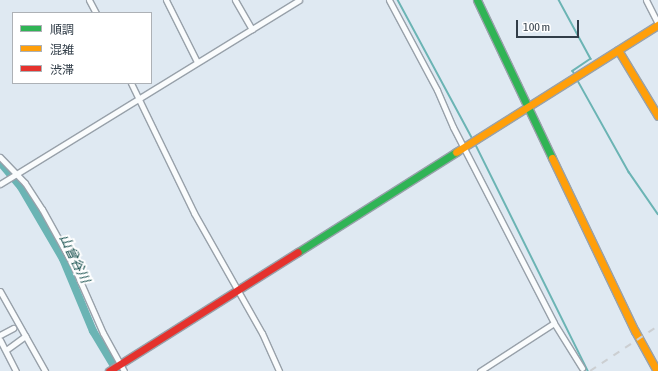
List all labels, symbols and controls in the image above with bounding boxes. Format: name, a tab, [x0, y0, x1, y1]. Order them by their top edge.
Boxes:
legend	[12, 12, 152, 84]
scale bar	[518, 12, 581, 38]
text: 100 m	[523, 20, 550, 34]
text: 順調	[50, 23, 74, 37]
text: 混雑	[50, 43, 74, 57]
text: 渋滞	[50, 63, 74, 77]
water label: 山曾谷川	[56, 232, 92, 286]

